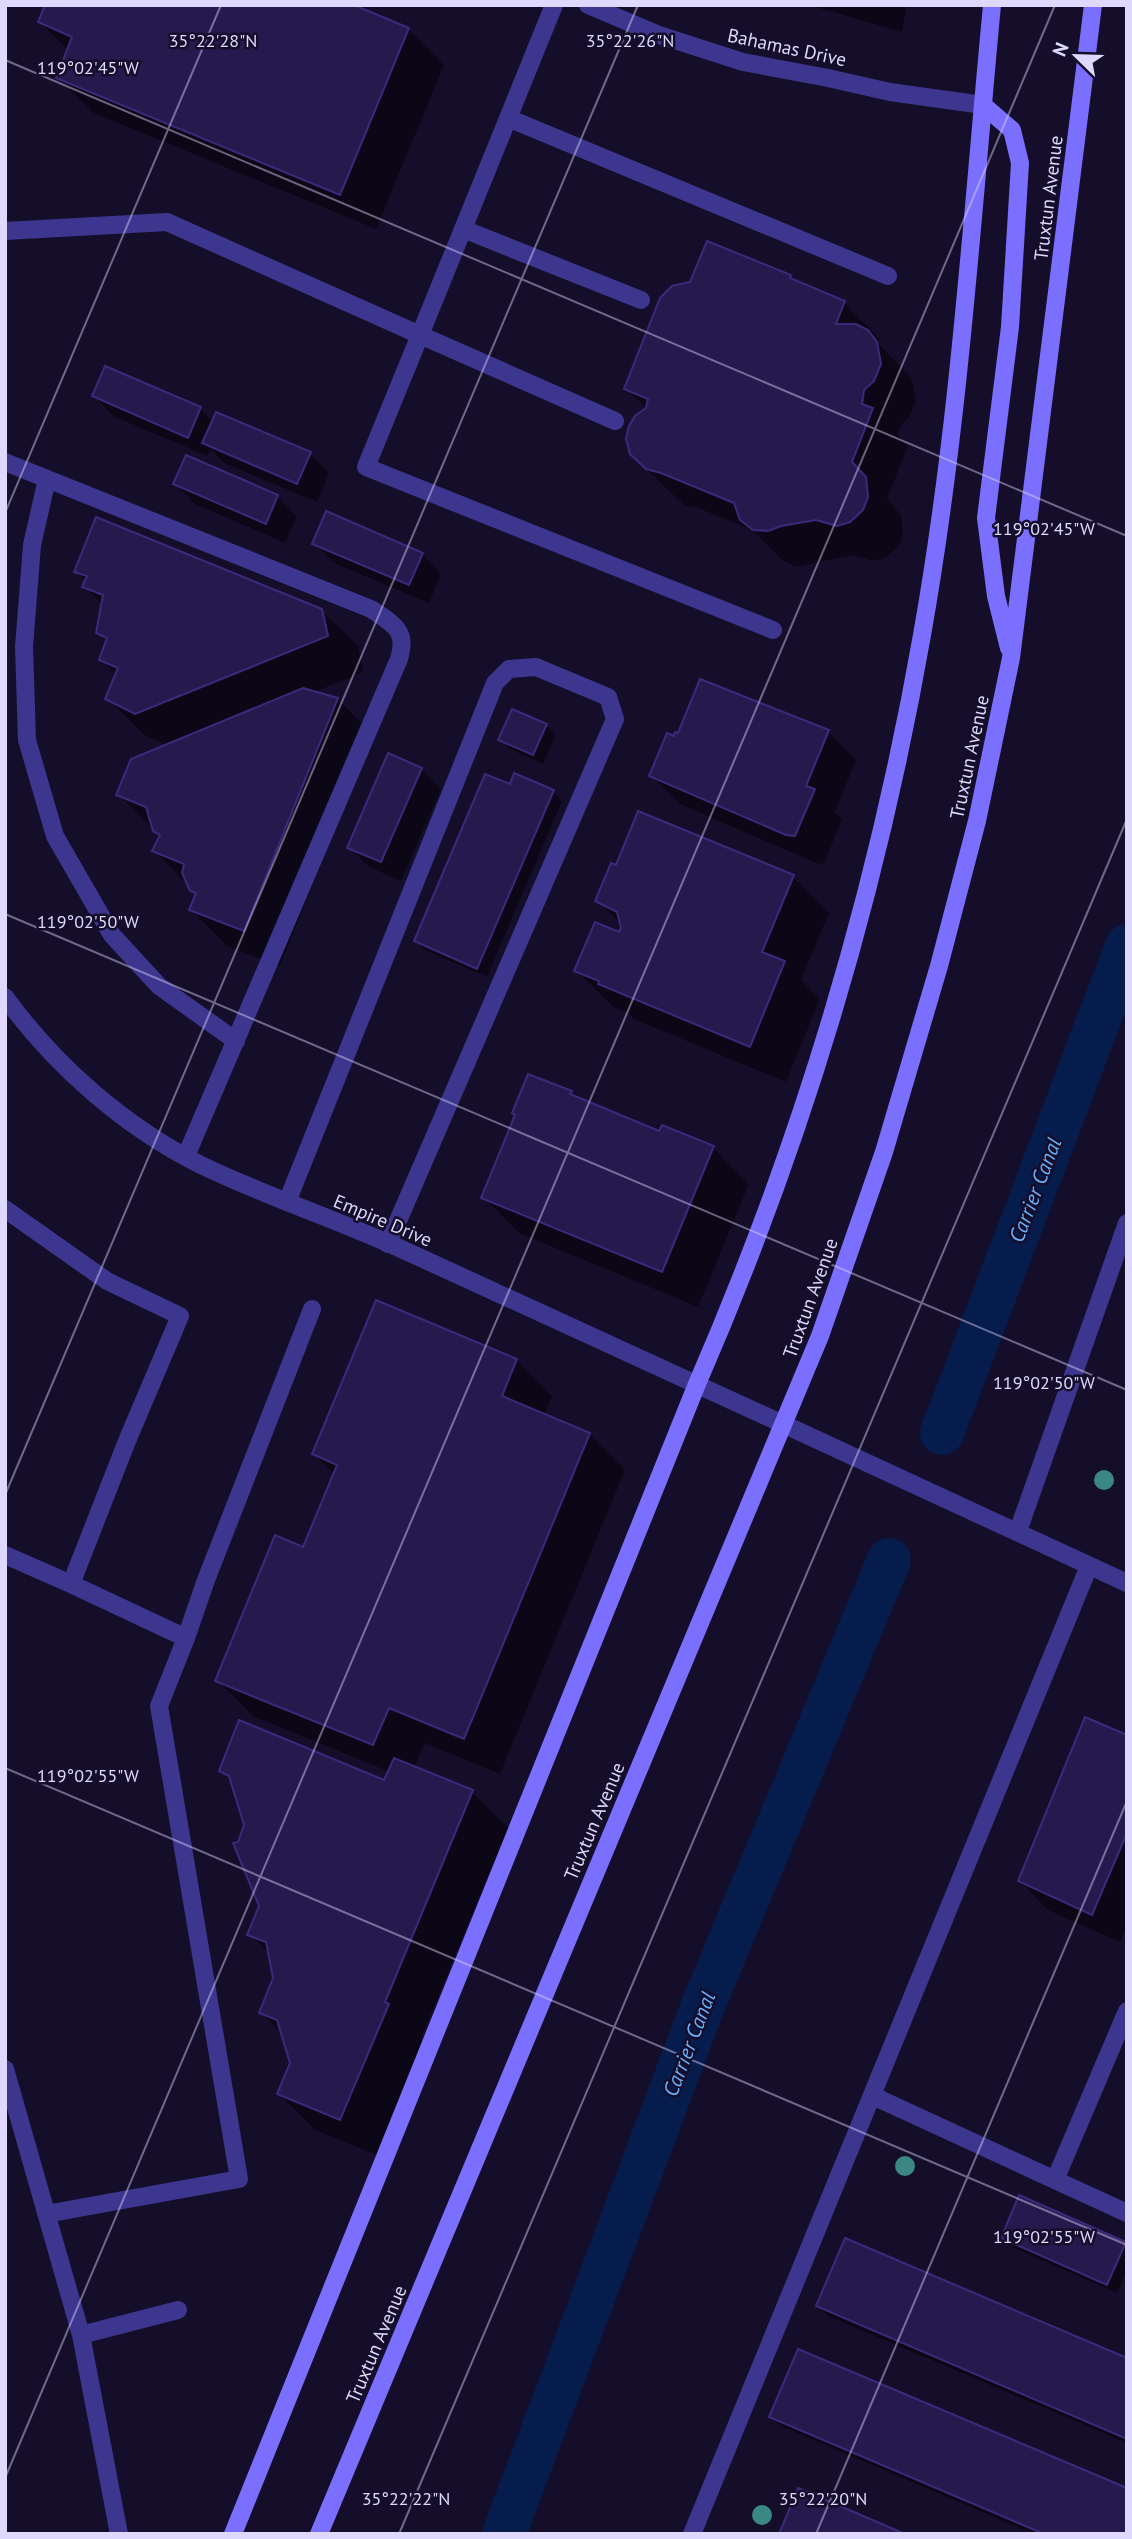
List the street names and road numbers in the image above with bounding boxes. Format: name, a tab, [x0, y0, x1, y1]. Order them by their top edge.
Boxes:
street label: Bahamas Drive	[725, 23, 849, 71]
street label: Truxtun Avenue	[1028, 134, 1068, 262]
street label: Truxtun Avenue	[944, 693, 994, 821]
street label: Empire Drive	[330, 1188, 436, 1252]
street label: Truxtun Avenue	[777, 1235, 843, 1361]
street label: Truxtun Avenue	[558, 1758, 630, 1884]
street label: Truxtun Avenue	[340, 2281, 412, 2407]

